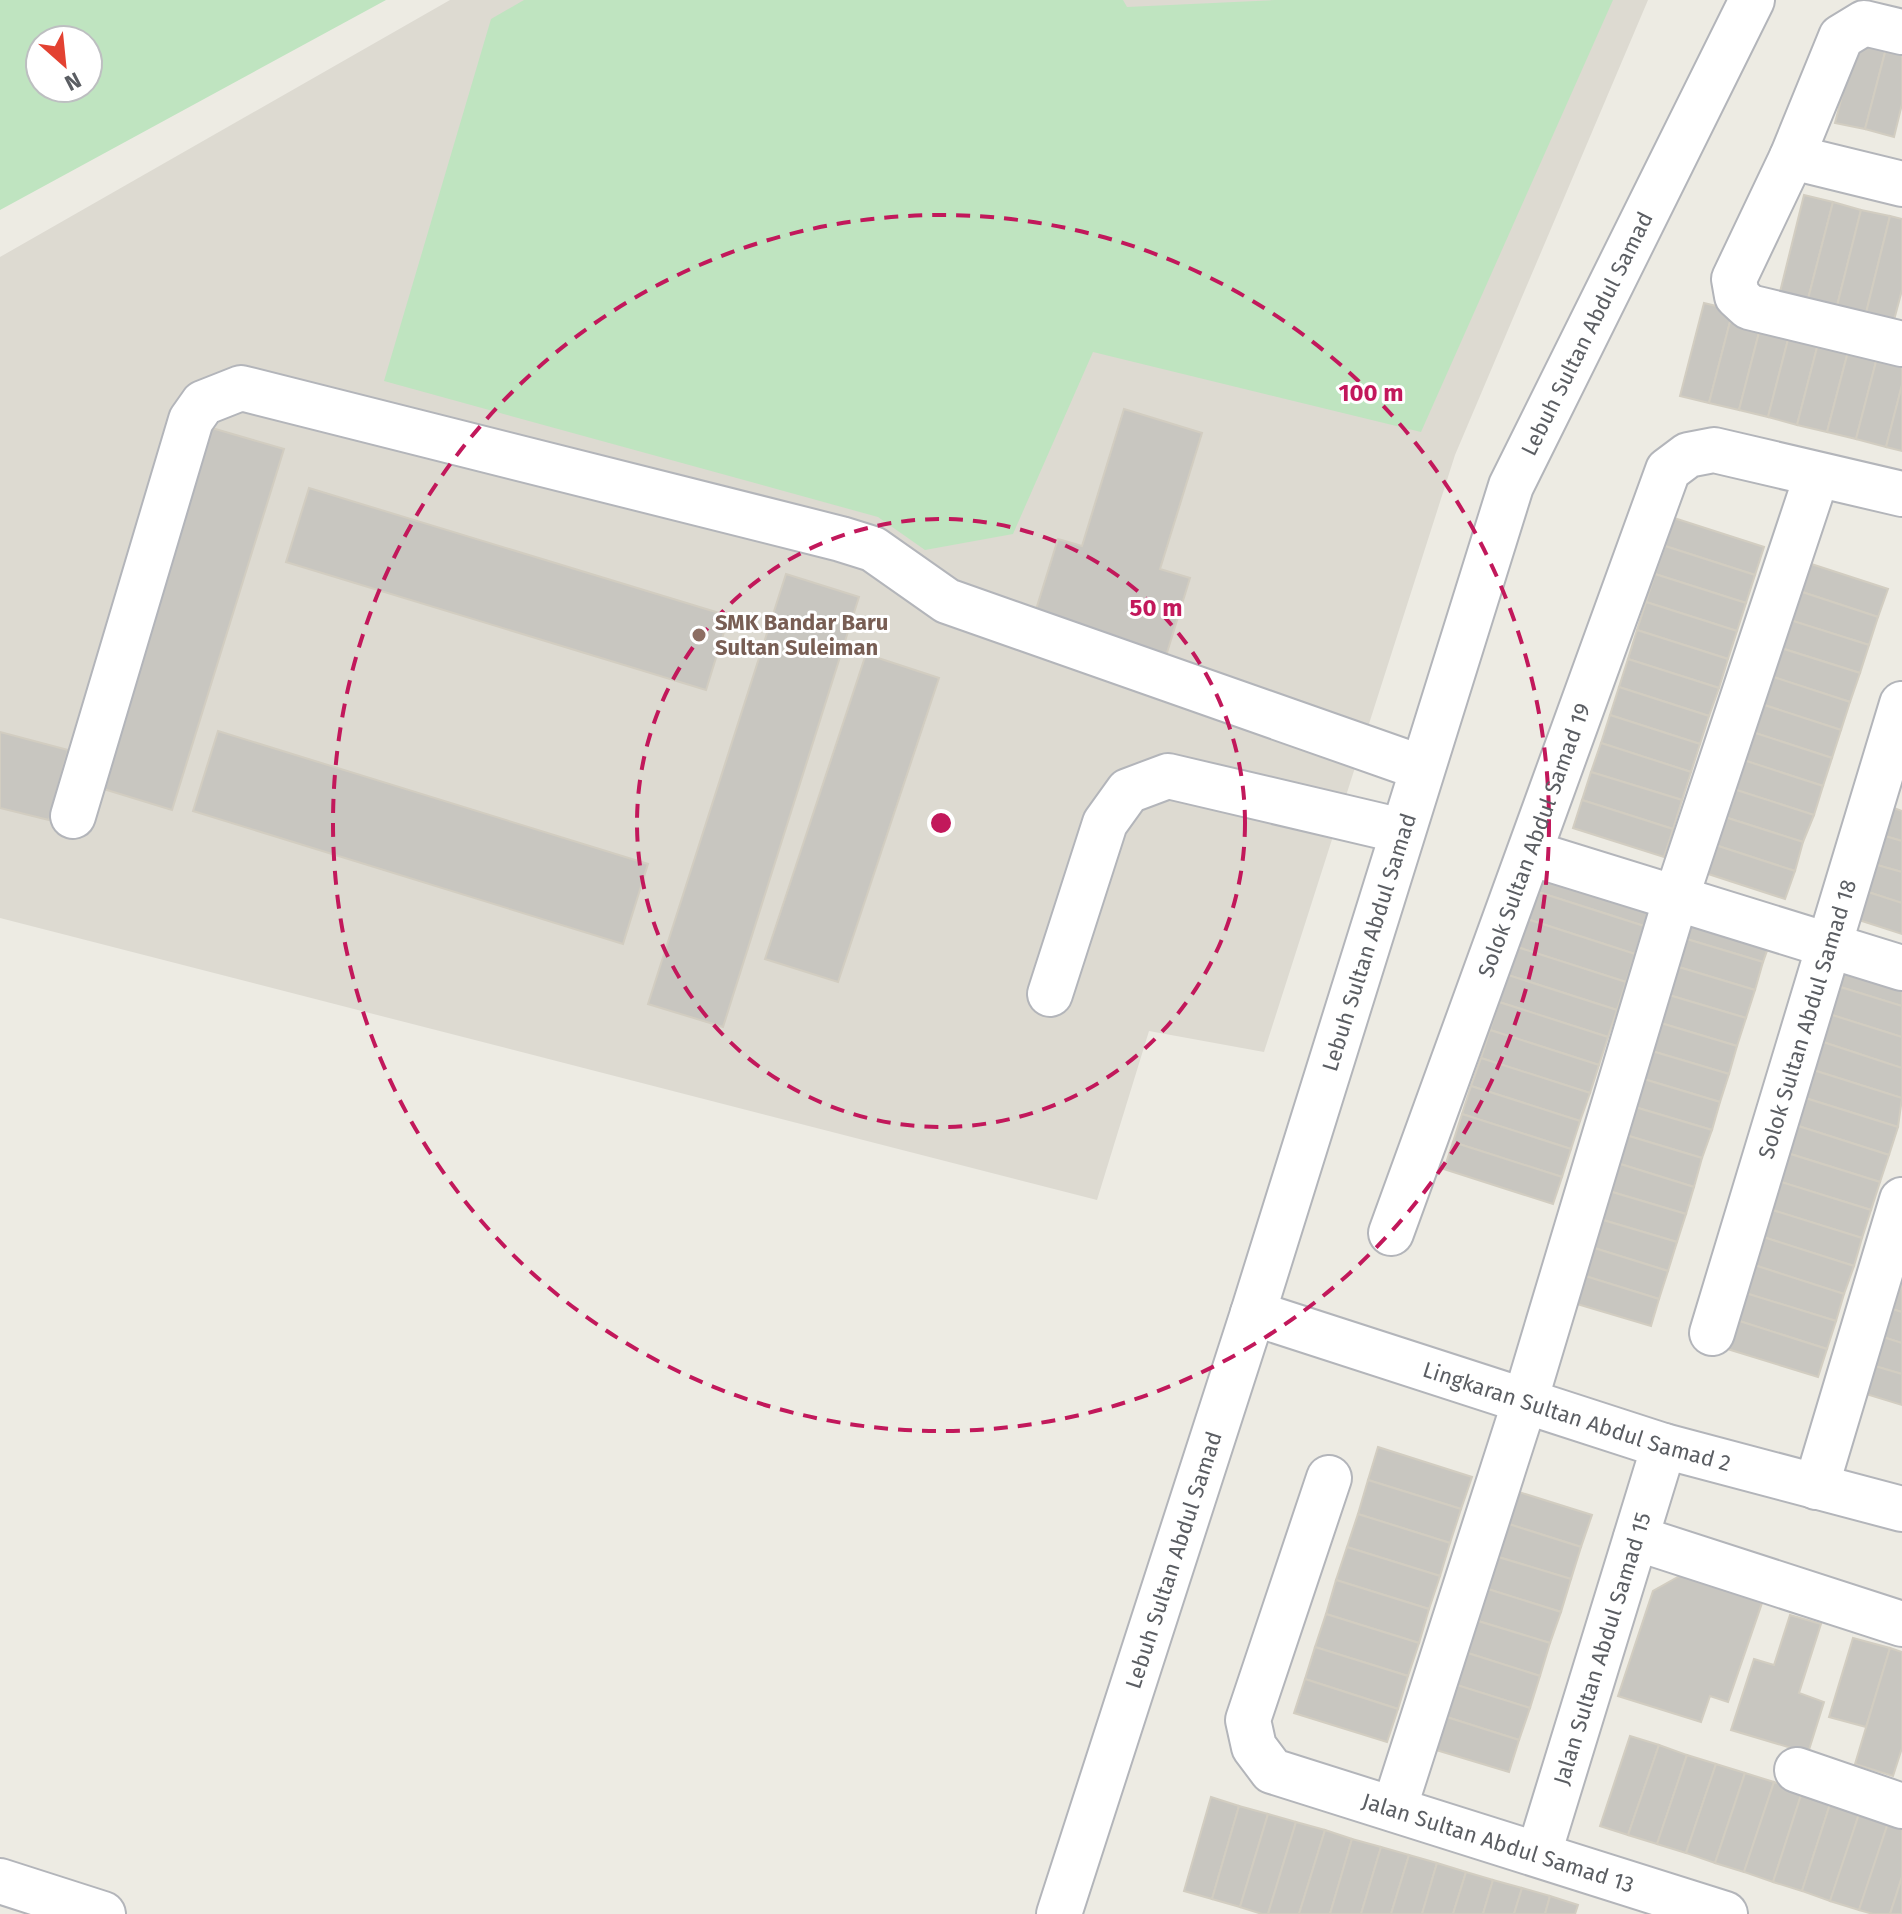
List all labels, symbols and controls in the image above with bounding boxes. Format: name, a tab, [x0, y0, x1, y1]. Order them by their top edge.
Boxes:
north arrow	[24, 24, 104, 104]
text: N	[60, 66, 85, 97]
street label: Lebuh Sultan Abdul Samad	[1515, 207, 1659, 460]
text: 100 m	[1338, 379, 1404, 407]
text: 50 m	[1130, 594, 1182, 622]
place label: SMK Bandar Baru Sultan Suleiman	[715, 609, 888, 661]
marker: SMK Bandar Baru Sultan Suleiman	[690, 626, 708, 644]
street label: Solok Sultan Abdul Samad 19	[1472, 699, 1596, 981]
centre of rings	[927, 809, 955, 837]
street label: Lebuh Sultan Abdul Samad	[1316, 810, 1422, 1075]
street label: Solok Sultan Abdul Samad 18	[1752, 876, 1862, 1162]
street label: Lingkaran Sultan Abdul Samad 2	[1419, 1356, 1734, 1477]
street label: Lebuh Sultan Abdul Samad	[1120, 1428, 1228, 1692]
street label: Jalan Sultan Abdul Samad 15	[1548, 1509, 1657, 1788]
street label: Jalan Sultan Abdul Samad 13	[1359, 1787, 1637, 1898]

